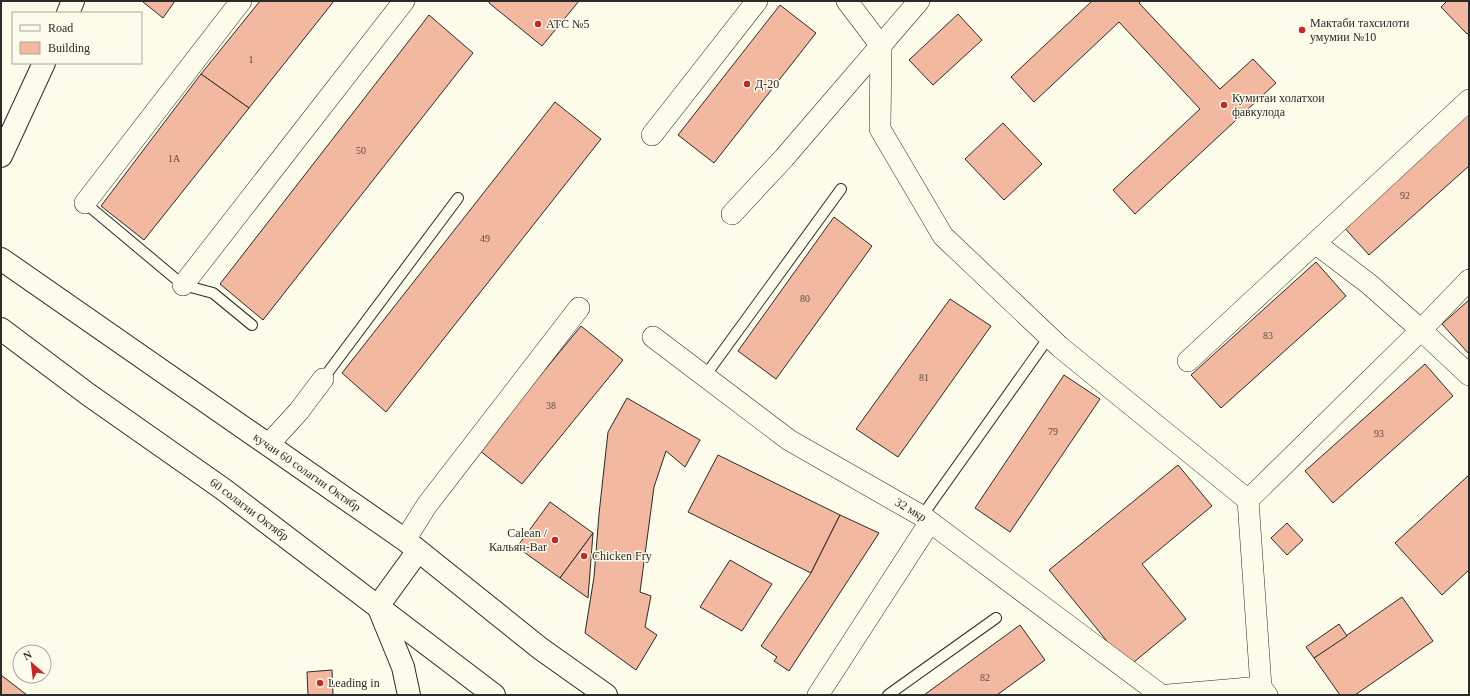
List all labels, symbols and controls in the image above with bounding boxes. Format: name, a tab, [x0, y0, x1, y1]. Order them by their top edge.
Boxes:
legend	[12, 12, 142, 64]
place label: Мактаби тахсилоти умумии №10	[1310, 16, 1410, 44]
place label: АТС №5	[546, 17, 589, 31]
marker: АТС №5	[533, 19, 543, 29]
text: Road	[48, 21, 73, 35]
marker: Мактаби тахсилоти умумии №10	[1297, 25, 1307, 35]
text: Building	[48, 41, 90, 55]
house number: 1	[249, 54, 254, 65]
place label: Д-20	[755, 77, 779, 91]
marker: Д-20	[742, 79, 752, 89]
place label: Кумитаи холатхои фавкулода	[1232, 91, 1325, 119]
marker: Кумитаи холатхои фавкулода	[1219, 100, 1229, 110]
house number: 50	[356, 145, 366, 156]
house number: 1А	[168, 153, 181, 164]
house number: 92	[1400, 190, 1410, 201]
house number: 49	[480, 233, 490, 244]
house number: 80	[800, 293, 810, 304]
house number: 83	[1263, 330, 1273, 341]
house number: 81	[919, 372, 929, 383]
house number: 38	[546, 400, 556, 411]
house number: 79	[1048, 426, 1058, 437]
house number: 93	[1374, 428, 1384, 439]
street label: кучаи 60 солагии Октябр	[251, 429, 363, 515]
street label: 60 солагии Октябр	[207, 476, 291, 544]
street label: 32 мкр	[892, 495, 930, 524]
place label: Calean / Кальян-Bar	[489, 526, 548, 554]
marker: Calean / Кальян-Bar	[550, 535, 560, 545]
place label: Chicken Fry	[592, 549, 652, 563]
marker: Chicken Fry	[579, 551, 589, 561]
north arrow	[12, 644, 52, 684]
text: N	[21, 648, 34, 662]
house number: 82	[980, 672, 990, 683]
place label: Leading in	[328, 676, 380, 690]
marker: Leading in	[315, 678, 325, 688]

